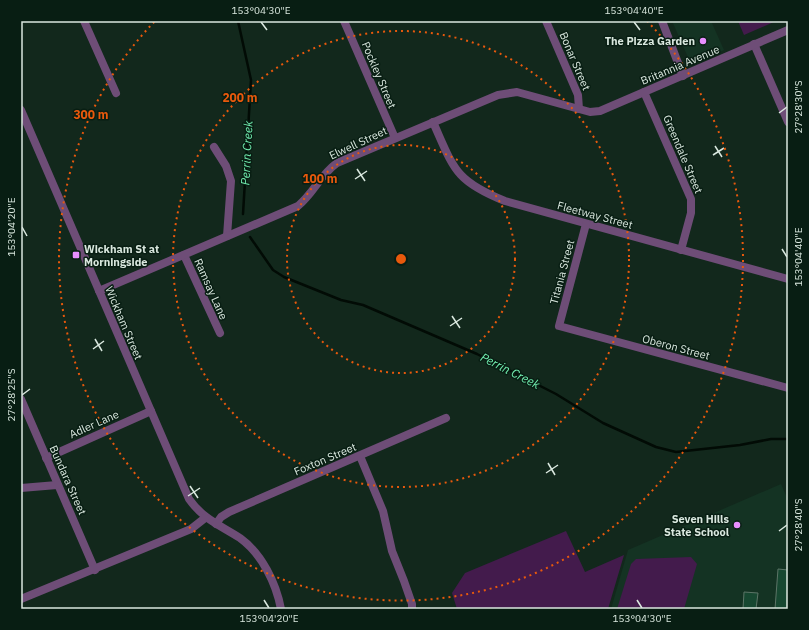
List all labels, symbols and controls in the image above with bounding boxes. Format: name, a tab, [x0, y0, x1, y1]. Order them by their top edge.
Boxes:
text: 153°04'30"E	[231, 4, 291, 17]
text: 153°04'40"E	[604, 4, 664, 17]
street label: Bonar Street	[556, 30, 594, 93]
place label: The Pizza Garden	[605, 34, 695, 48]
marker: The Pizza Garden	[698, 36, 708, 46]
street label: Pockley Street	[359, 40, 399, 111]
street label: Britannia Avenue	[639, 42, 721, 88]
text: 27°28'30"S	[792, 80, 805, 134]
text: 200 m	[222, 90, 258, 105]
text: 300 m	[73, 107, 109, 122]
street label: Greendale Street	[660, 113, 706, 196]
water label: Perrin Creek	[237, 120, 256, 186]
street label: Elwell Street	[327, 123, 389, 163]
text: 100 m	[302, 171, 338, 186]
text: 153°04'20"E	[5, 197, 18, 257]
street label: Fleetway Street	[556, 198, 634, 232]
text: 153°04'40"E	[792, 227, 805, 287]
street label: Titania Street	[547, 238, 577, 306]
place label: Wickham St at Morningside	[84, 242, 159, 269]
marker: Wickham St at Morningside	[71, 250, 81, 260]
centre of rings	[394, 252, 408, 266]
street label: Ramsay Lane	[191, 256, 231, 322]
street label: Wickham Street	[102, 284, 146, 362]
street label: Oberon Street	[641, 331, 711, 363]
water label: Perrin Creek	[478, 349, 543, 392]
text: 27°28'25"S	[5, 368, 18, 422]
street label: Adler Lane	[67, 407, 121, 441]
street label: Foxton Street	[292, 440, 358, 478]
street label: Bundara Street	[46, 443, 90, 517]
text: 27°28'40"S	[792, 498, 805, 552]
place label: Seven Hills State School	[664, 512, 730, 539]
marker: Seven Hills State School	[732, 520, 742, 530]
text: 153°04'20"E	[239, 612, 299, 625]
text: 153°04'30"E	[612, 612, 672, 625]

